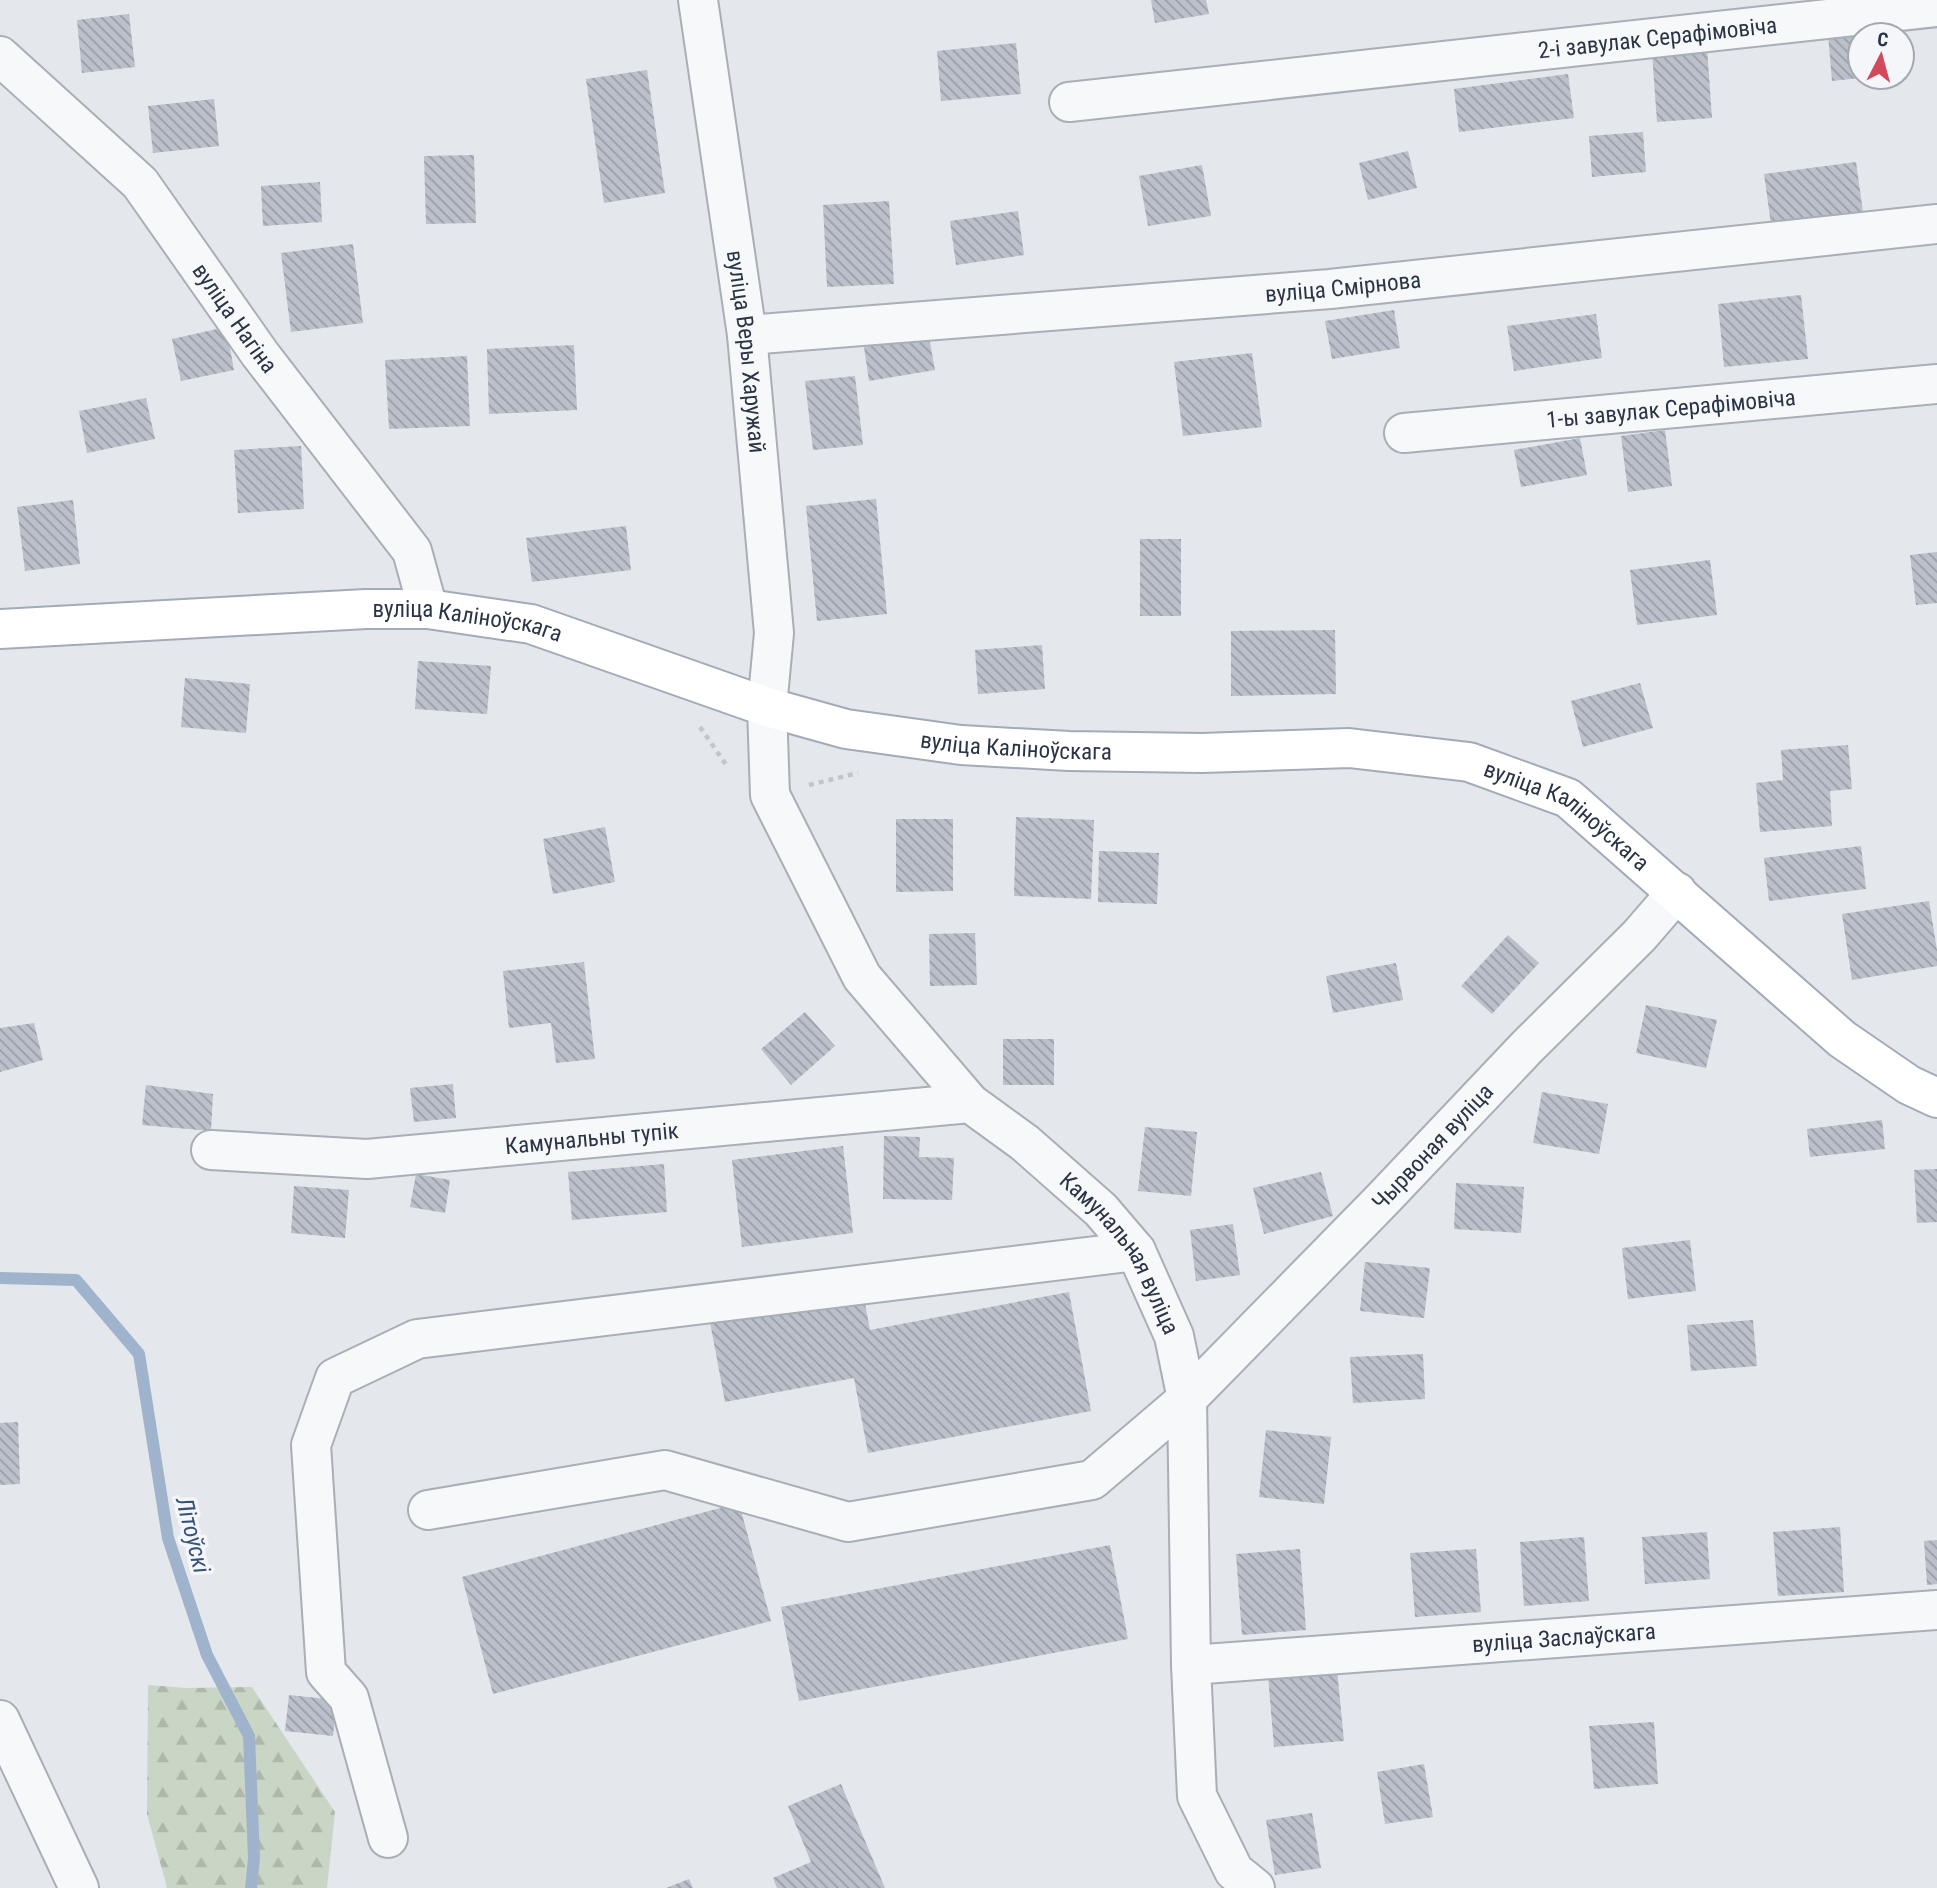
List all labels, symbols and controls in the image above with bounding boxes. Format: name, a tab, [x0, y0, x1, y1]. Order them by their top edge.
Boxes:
street label: 2-і завулак Серафімовіча	[1537, 12, 1778, 65]
north arrow	[1846, 21, 1916, 91]
text: С	[1876, 28, 1889, 52]
street label: вуліца Веры Харужай	[721, 248, 771, 454]
street label: вуліца Нагіна	[187, 258, 283, 378]
street label: вуліца Смірнова	[1264, 266, 1422, 308]
street label: 1-ы завулак Серафімовіча	[1545, 384, 1797, 434]
street label: вуліца Каліноўскага	[373, 596, 566, 648]
street label: вуліца Каліноўскага	[919, 726, 1112, 766]
street label: вуліца Каліноўскага	[1480, 756, 1654, 877]
street label: Чырвоная вуліца	[1367, 1078, 1499, 1216]
street label: Камунальны тупік	[504, 1117, 680, 1160]
street label: Камунальная вуліца	[1054, 1167, 1184, 1338]
water label: Літоўскі	[170, 1493, 216, 1577]
street label: вуліца Заслаўскага	[1471, 1618, 1657, 1658]

